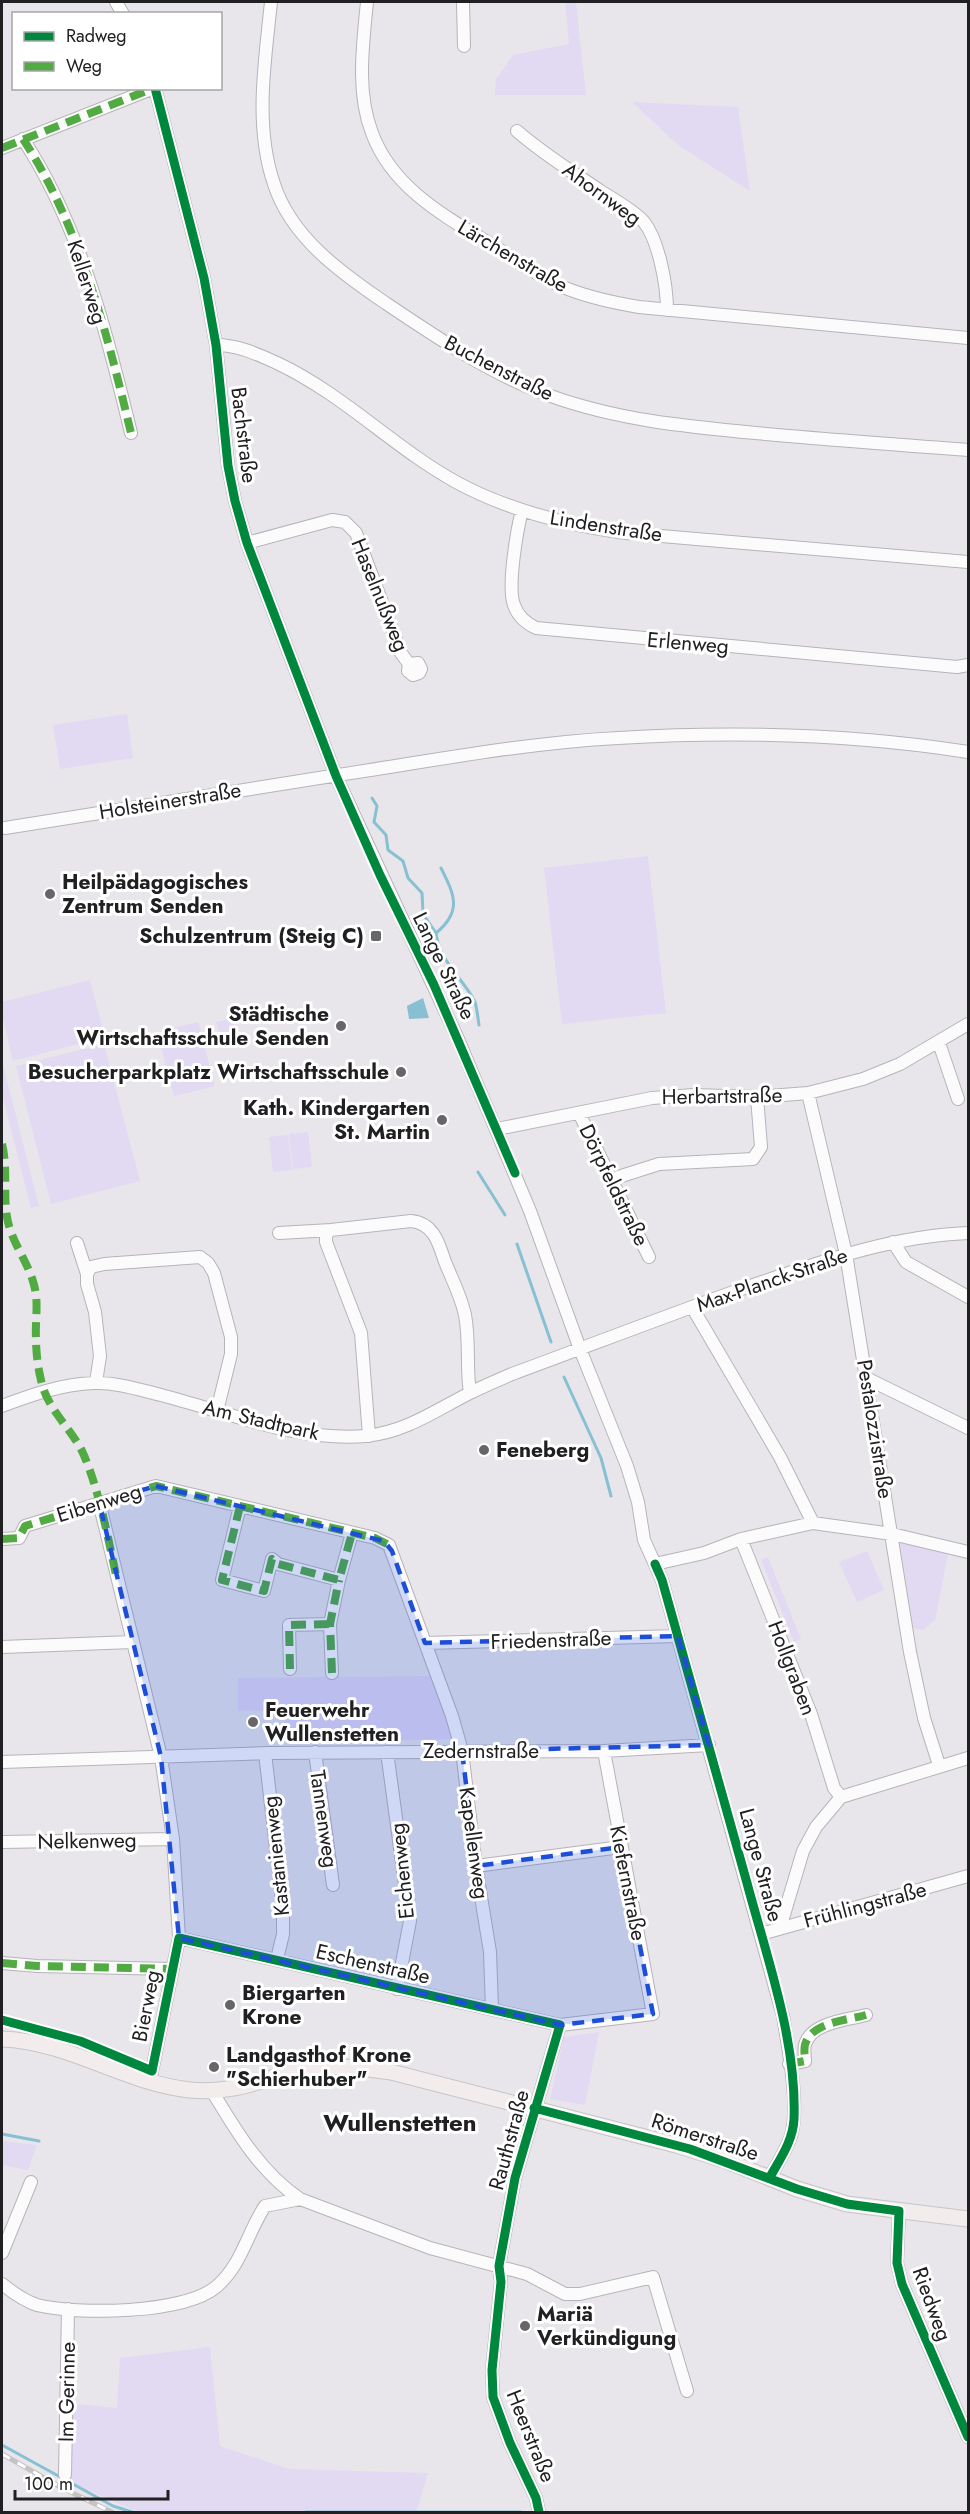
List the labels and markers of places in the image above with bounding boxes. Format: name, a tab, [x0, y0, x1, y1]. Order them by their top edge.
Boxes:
place label: Heilpädagogisches Zentrum Senden	[62, 867, 248, 921]
marker: Heilpädagogisches Zentrum Senden	[43, 887, 57, 901]
place label: Schulzentrum (Steig C)	[139, 921, 364, 951]
marker: Schulzentrum (Steig C)	[369, 929, 383, 943]
place label: Städtische Wirtschaftsschule Senden	[77, 999, 329, 1053]
marker: Städtische Wirtschaftsschule Senden	[334, 1019, 348, 1033]
place label: Besucherparkplatz Wirtschaftsschule	[28, 1057, 389, 1087]
marker: Besucherparkplatz Wirtschaftsschule	[394, 1065, 408, 1079]
place label: Kath. Kindergarten St. Martin	[243, 1093, 430, 1147]
marker: Kath. Kindergarten St. Martin	[435, 1113, 449, 1127]
place label: Feneberg	[496, 1435, 589, 1465]
marker: Feneberg	[477, 1443, 491, 1457]
place label: Feuerwehr Wullenstetten	[265, 1695, 399, 1749]
marker: Feuerwehr Wullenstetten	[246, 1715, 260, 1729]
place label: Biergarten Krone	[242, 1978, 346, 2032]
marker: Biergarten Krone	[223, 1998, 237, 2012]
place label: Landgasthof Krone "Schierhuber"	[226, 2040, 411, 2094]
marker: Landgasthof Krone "Schierhuber"	[207, 2060, 221, 2074]
place label: Mariä Verkündigung	[536, 2299, 676, 2353]
marker: Mariä Verkündigung	[518, 2319, 532, 2333]

